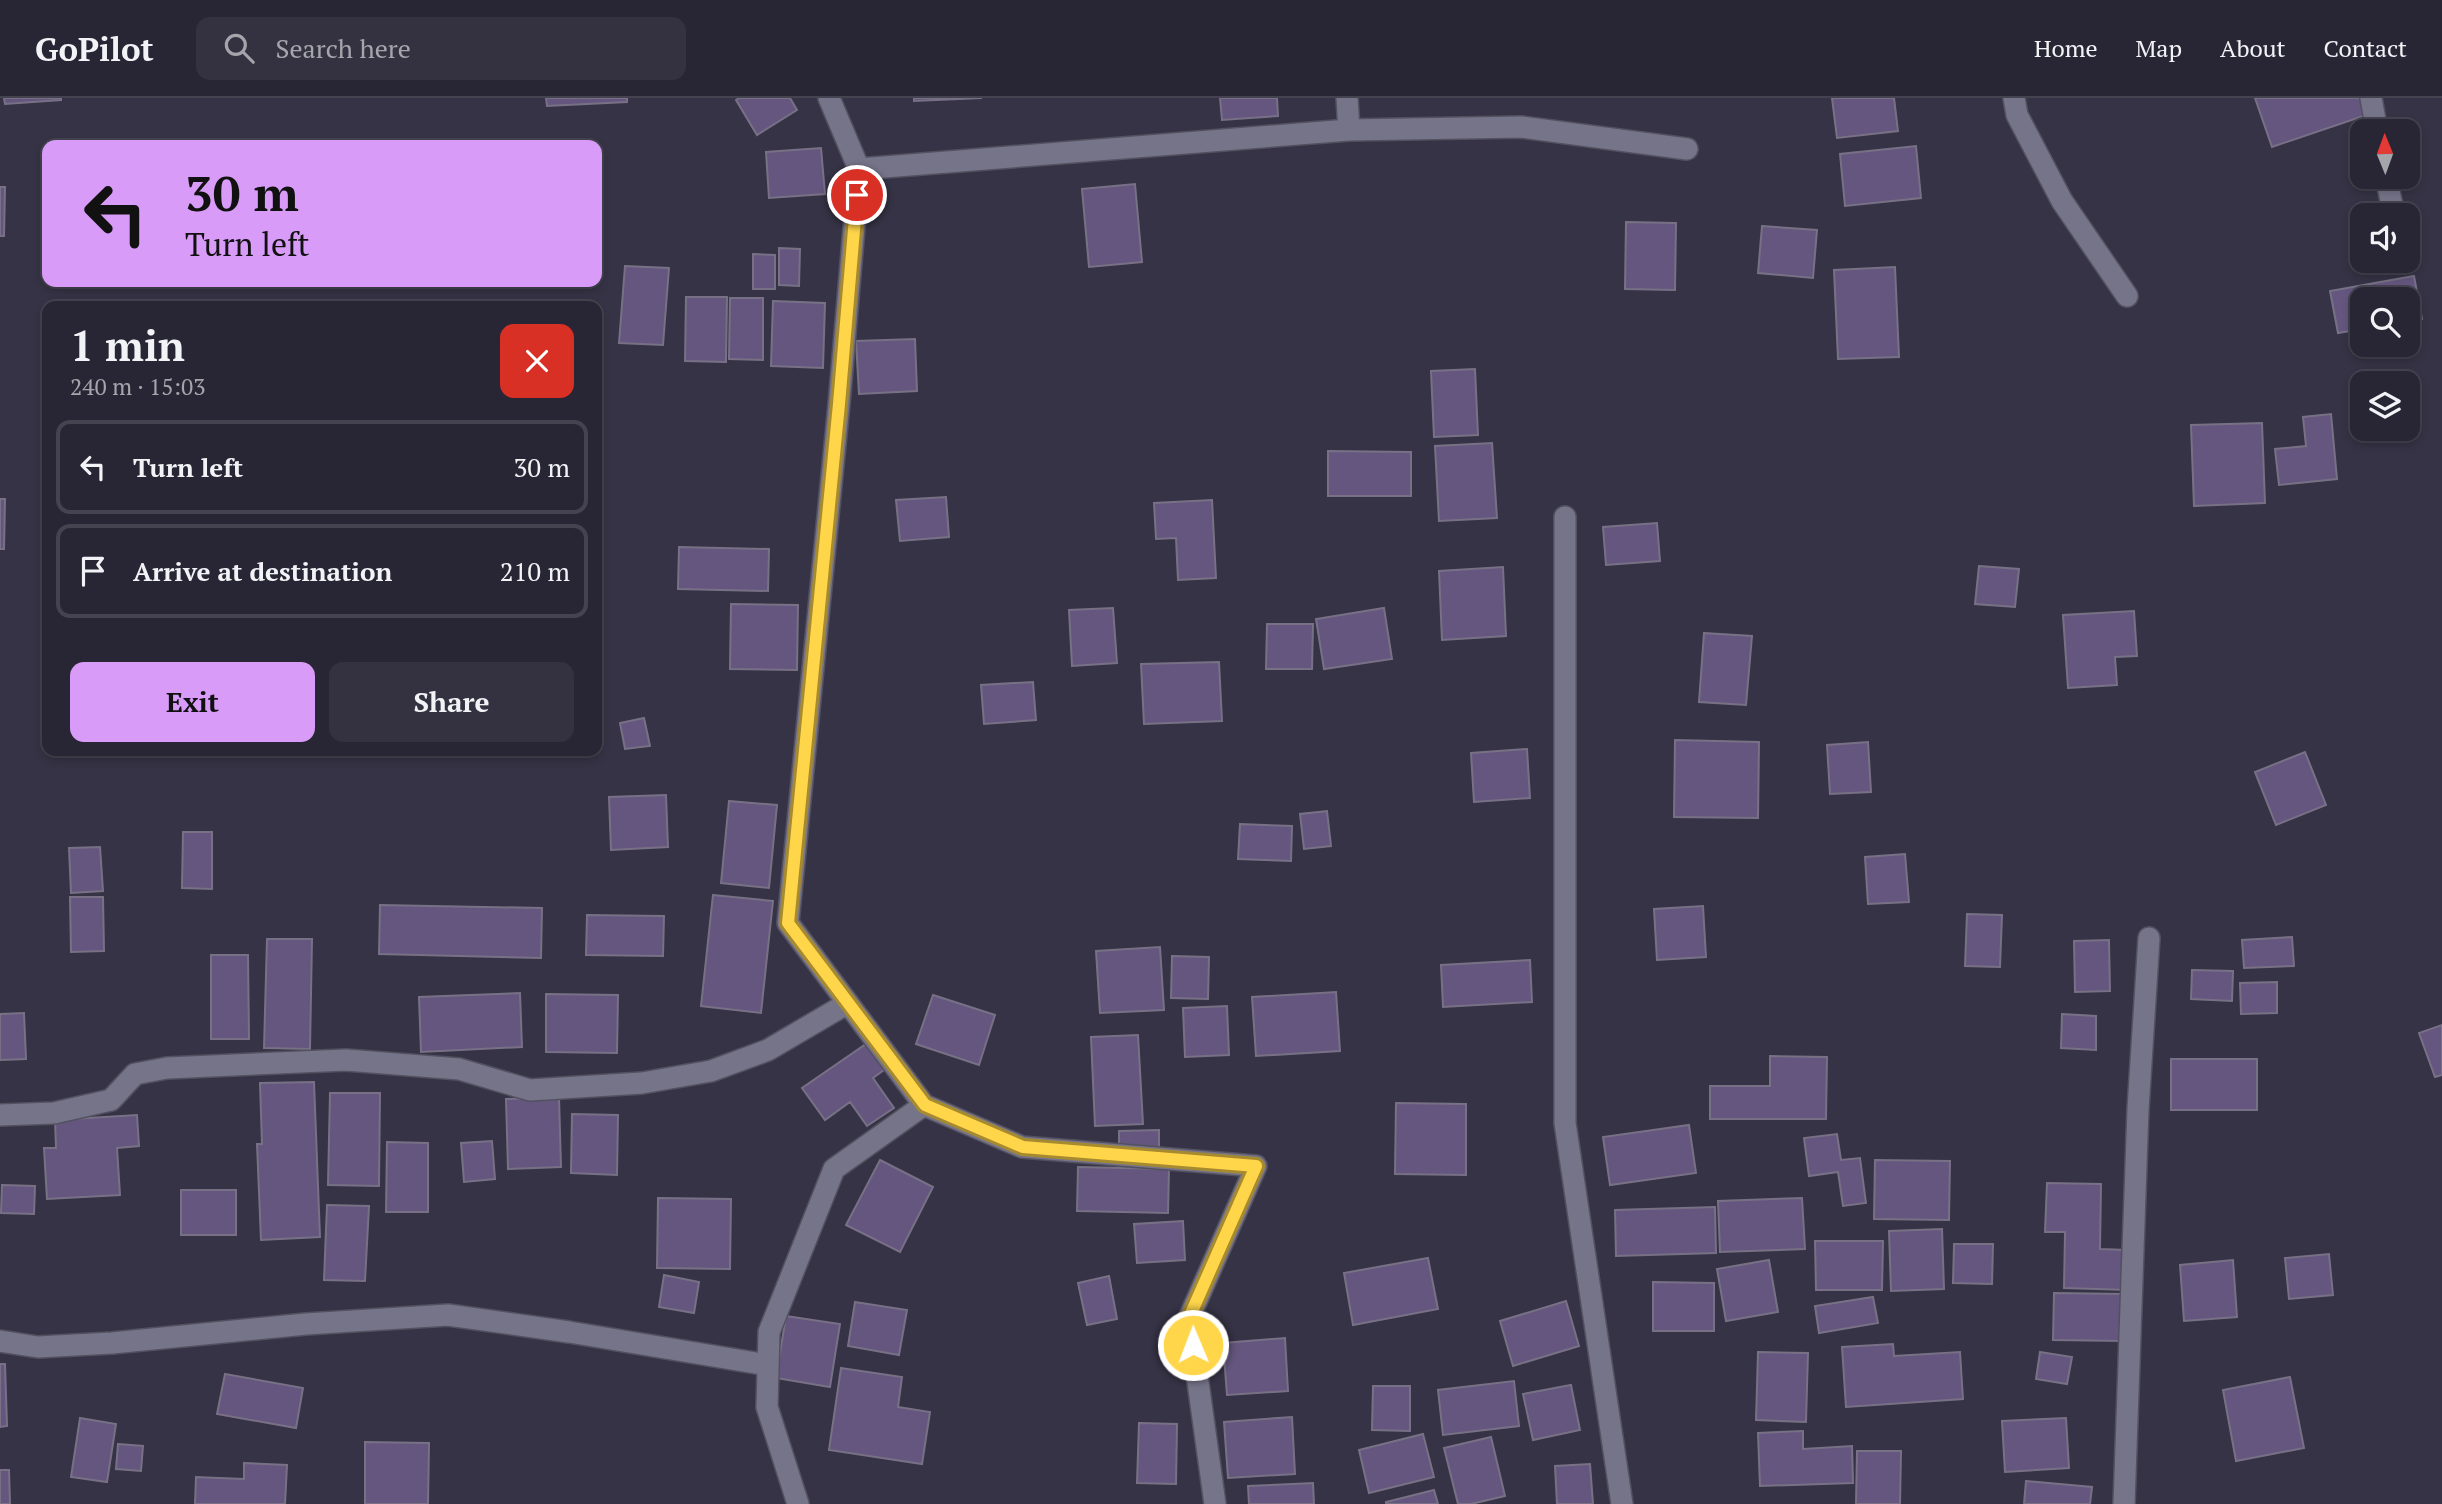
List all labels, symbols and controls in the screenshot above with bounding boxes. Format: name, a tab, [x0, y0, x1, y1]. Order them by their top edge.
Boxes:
search box	[196, 17, 686, 80]
text: GoPilot	[35, 27, 154, 70]
icon: search	[220, 29, 258, 67]
text: Search here	[276, 31, 411, 65]
text: Home	[2034, 32, 2098, 64]
text: Map	[2136, 32, 2182, 64]
text: About	[2220, 32, 2286, 64]
text: Contact	[2324, 32, 2407, 64]
north arrow	[2350, 119, 2420, 189]
map controls	[2350, 119, 2420, 441]
text: 30 m	[185, 160, 299, 225]
pin	[827, 165, 887, 225]
icon: left	[70, 168, 161, 259]
icon: arrive	[838, 176, 876, 214]
button: sound	[2350, 203, 2420, 273]
text: Turn left	[185, 223, 309, 265]
button: search	[2350, 287, 2420, 357]
text: 1 min	[70, 317, 185, 373]
button: close	[500, 324, 574, 398]
text: 240 m · 15:03	[70, 371, 205, 402]
button: layers	[2350, 371, 2420, 441]
icon: left	[74, 448, 112, 486]
text: Turn left	[133, 450, 243, 484]
text: 30 m	[514, 450, 570, 484]
icon: arrive	[74, 552, 112, 590]
text: Arrive at destination	[133, 554, 392, 588]
text: 210 m	[500, 554, 570, 588]
button: Exit	[70, 662, 315, 742]
button: Share	[329, 662, 574, 742]
position arrow	[1156, 1308, 1230, 1382]

